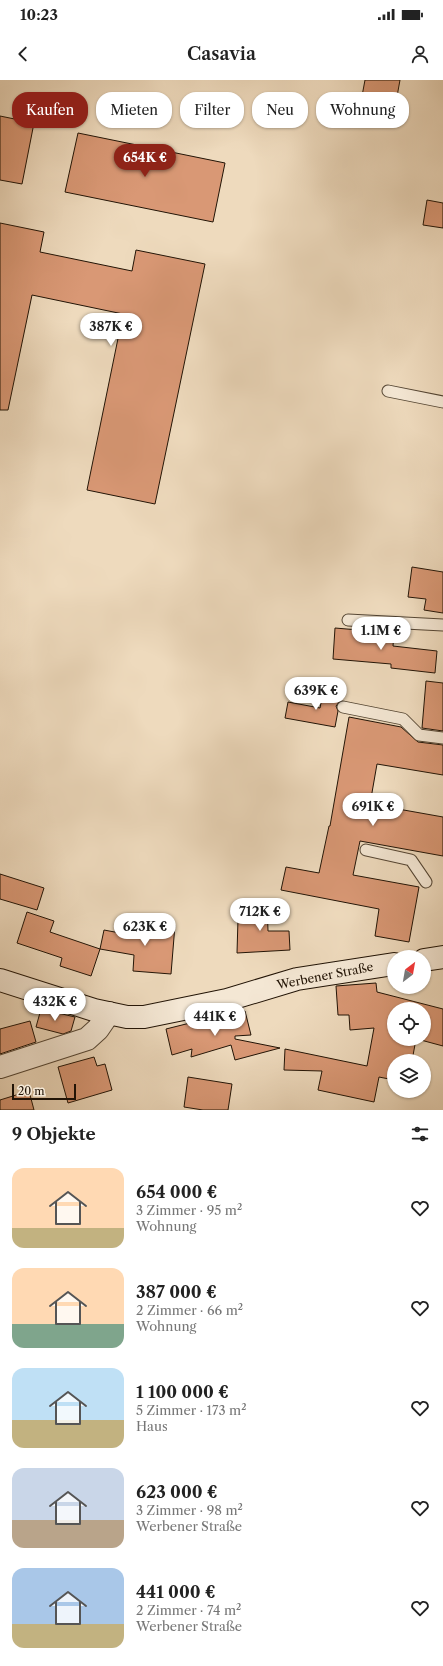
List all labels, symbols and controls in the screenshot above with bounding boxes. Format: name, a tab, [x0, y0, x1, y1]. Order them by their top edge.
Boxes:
text: 10:23	[20, 5, 58, 24]
icon: back	[12, 43, 34, 65]
text: Casavia	[187, 43, 256, 65]
icon: person	[409, 43, 431, 65]
chip: Kaufen	[12, 92, 88, 128]
chip: Mieten	[96, 92, 172, 128]
chip: Filter	[180, 92, 244, 128]
chip: Neu	[252, 92, 308, 128]
chip: Wohnung	[316, 92, 409, 128]
pin: 654K €	[112, 144, 178, 178]
text: 654K €	[123, 149, 167, 165]
pin: 387K €	[78, 313, 144, 347]
text: 387K €	[89, 318, 133, 334]
pin: 1.1M €	[348, 617, 414, 651]
text: 1.1M €	[361, 622, 401, 638]
pin: 639K €	[283, 677, 349, 711]
text: 639K €	[294, 682, 338, 698]
pin: 691K €	[340, 793, 406, 827]
text: 691K €	[352, 798, 394, 814]
pin: 712K €	[227, 898, 293, 932]
text: 712K €	[239, 903, 281, 919]
pin: 623K €	[112, 913, 178, 947]
text: 623K €	[123, 918, 167, 934]
north arrow	[387, 950, 431, 994]
map controls	[387, 950, 431, 1098]
street label: Werbener Straße	[274, 959, 375, 992]
pin: 432K €	[22, 988, 88, 1022]
text: 432K €	[33, 993, 77, 1009]
button: locate	[387, 1002, 431, 1046]
pin: 441K €	[182, 1003, 248, 1037]
text: 441K €	[194, 1008, 236, 1024]
button: layers	[387, 1054, 431, 1098]
scale bar	[12, 1082, 76, 1101]
text: 20 m	[18, 1084, 44, 1098]
icon: filters	[409, 1123, 431, 1145]
text: 9 Objekte	[12, 1124, 96, 1144]
text: 654 000 €	[136, 1182, 217, 1202]
icon: home	[44, 1184, 92, 1232]
icon: heart	[409, 1197, 431, 1219]
text: 3 Zimmer · 95 m²	[136, 1202, 242, 1218]
text: Wohnung	[136, 1218, 196, 1234]
text: 387 000 €	[136, 1282, 217, 1302]
icon: home	[44, 1284, 92, 1332]
icon: heart	[409, 1297, 431, 1319]
text: 2 Zimmer · 66 m²	[136, 1302, 243, 1318]
text: Wohnung	[136, 1318, 196, 1334]
text: 1 100 000 €	[136, 1382, 229, 1402]
icon: home	[44, 1384, 92, 1432]
icon: heart	[409, 1397, 431, 1419]
text: 5 Zimmer · 173 m²	[136, 1402, 246, 1418]
text: Haus	[136, 1418, 168, 1434]
text: 623 000 €	[136, 1482, 218, 1502]
icon: home	[44, 1484, 92, 1532]
icon: heart	[409, 1497, 431, 1519]
text: 3 Zimmer · 98 m²	[136, 1502, 243, 1518]
text: Werbener Straße	[136, 1518, 242, 1534]
text: 441 000 €	[136, 1582, 216, 1602]
icon: home	[44, 1584, 92, 1632]
icon: heart	[409, 1597, 431, 1619]
text: 2 Zimmer · 74 m²	[136, 1602, 241, 1618]
text: Werbener Straße	[136, 1618, 242, 1634]

